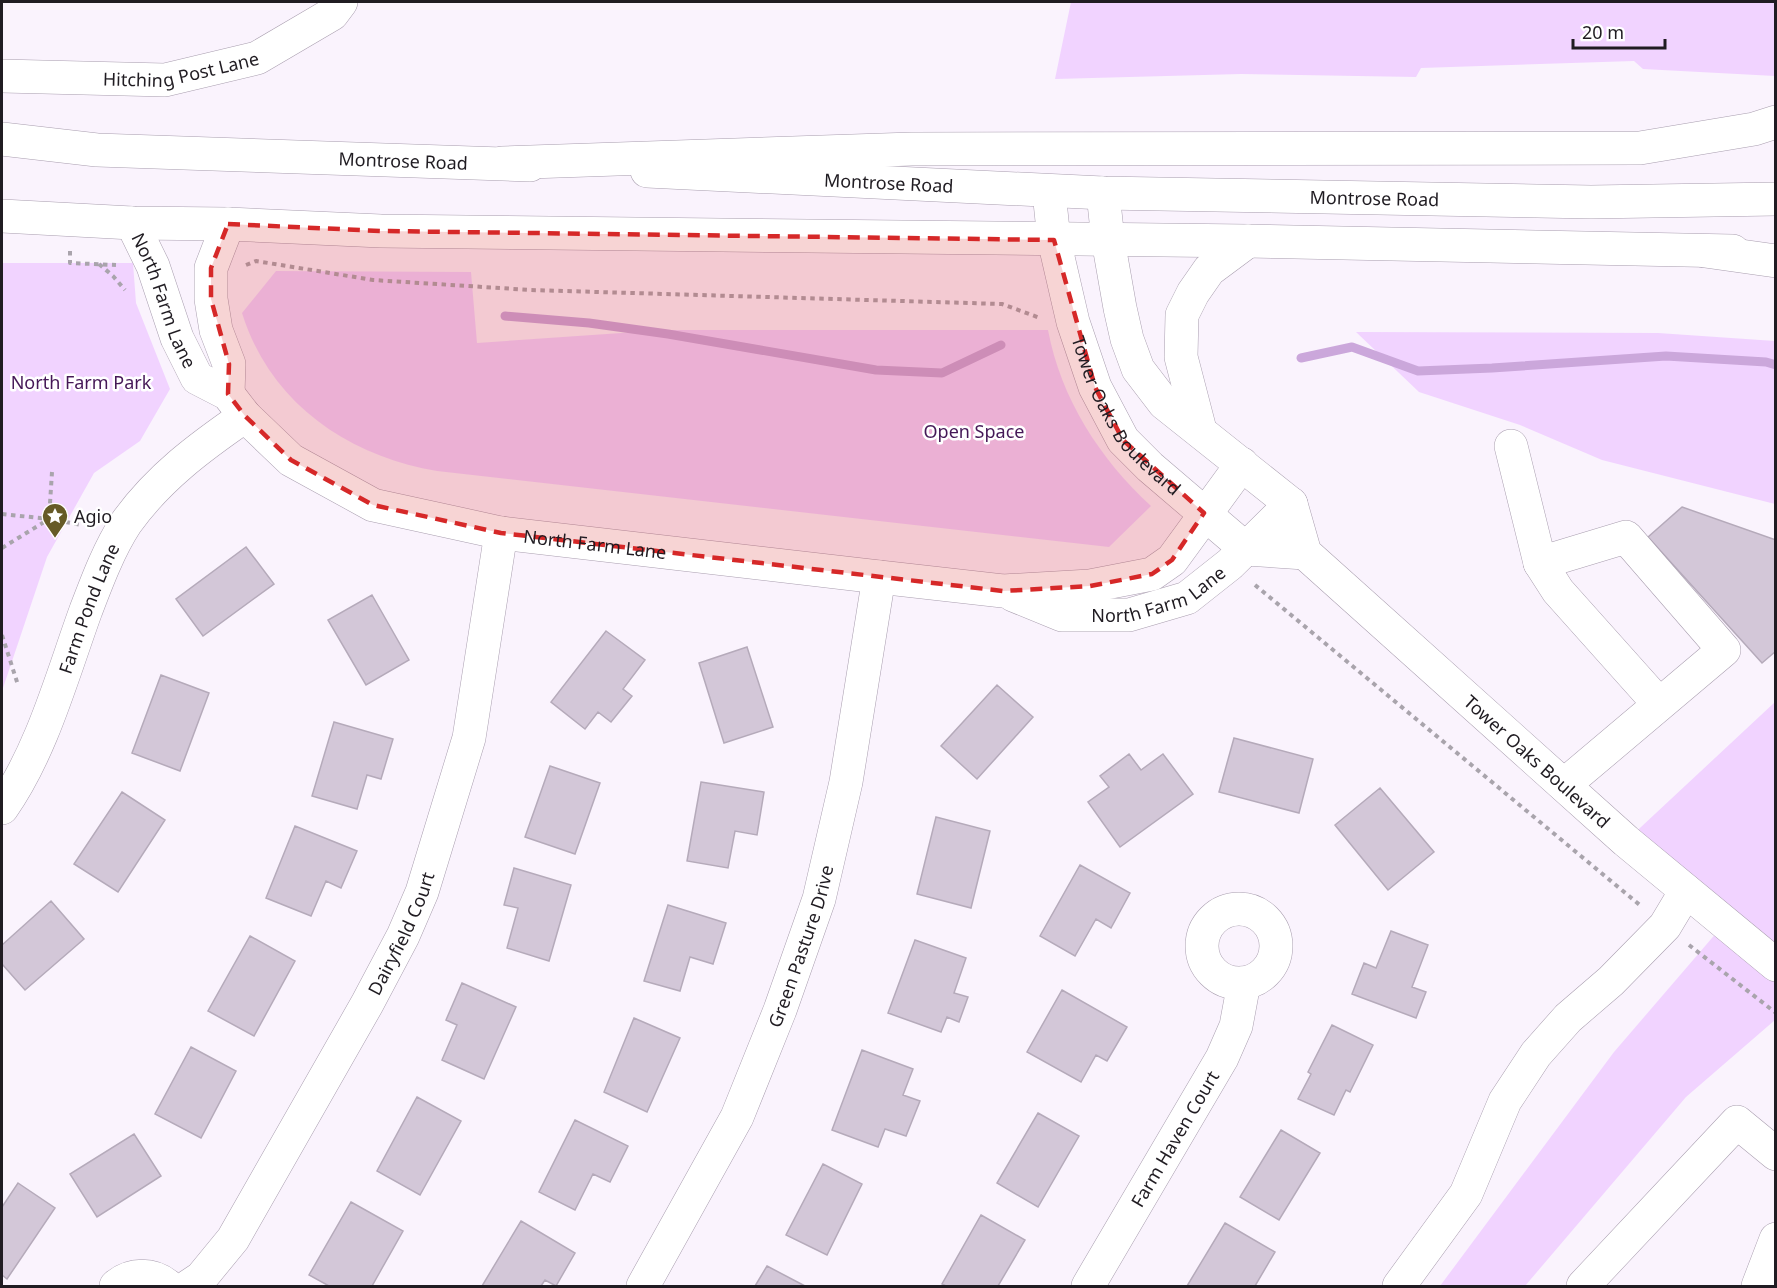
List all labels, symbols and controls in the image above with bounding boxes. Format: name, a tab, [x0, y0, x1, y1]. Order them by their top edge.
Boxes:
scale bar	[1573, 12, 1664, 50]
text: 20 m	[1582, 20, 1624, 44]
street label: Hitching Post Lane	[103, 46, 261, 92]
street label: Montrose Road	[338, 146, 468, 175]
street label: Montrose Road	[823, 168, 954, 198]
street label: Montrose Road	[1309, 185, 1439, 211]
street label: North Farm Lane	[127, 229, 202, 372]
street label: Tower Oaks Boulevard	[1067, 333, 1186, 500]
park label: North Farm Park	[11, 370, 152, 394]
park label: Open Space	[924, 419, 1024, 443]
place icon: Agio	[40, 501, 70, 539]
place label: Agio	[74, 504, 112, 528]
street label: North Farm Lane	[522, 524, 668, 564]
street label: Farm Pond Lane	[53, 539, 124, 677]
street label: North Farm Lane	[1091, 560, 1230, 627]
street label: Tower Oaks Boulevard	[1459, 689, 1615, 833]
street label: Green Pasture Drive	[762, 863, 838, 1031]
street label: Dairyfield Court	[362, 869, 440, 999]
street label: Farm Haven Court	[1125, 1066, 1224, 1211]

